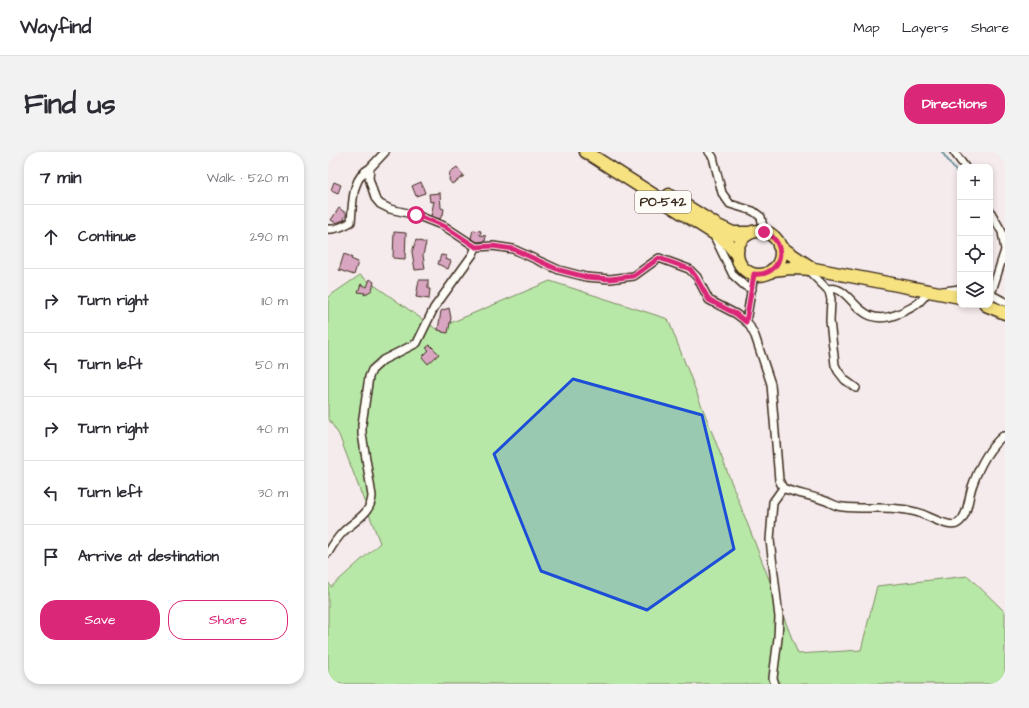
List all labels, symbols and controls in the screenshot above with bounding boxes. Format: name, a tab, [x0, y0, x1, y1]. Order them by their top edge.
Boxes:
text: Wayfind	[20, 14, 91, 41]
text: Map	[853, 18, 880, 38]
text: Layers	[902, 18, 949, 38]
text: Share	[971, 18, 1009, 38]
button: Directions	[904, 84, 1005, 124]
text: Find us	[24, 85, 115, 124]
map controls	[957, 164, 993, 308]
button: +	[957, 164, 993, 200]
text: 7 min	[40, 166, 82, 190]
text: Walk · 520 m	[207, 169, 288, 187]
road number: PO-542	[635, 191, 691, 213]
button: −	[957, 200, 993, 236]
route start	[407, 206, 425, 224]
route end	[755, 223, 773, 241]
icon: ahead	[40, 226, 62, 248]
text: Continue	[78, 226, 136, 247]
text: 290 m	[250, 228, 288, 246]
button: locate	[957, 236, 993, 272]
button: layers	[957, 272, 993, 308]
icon: right	[40, 290, 62, 312]
text: Turn right	[78, 290, 149, 311]
text: 110 m	[261, 292, 288, 310]
icon: left	[40, 354, 62, 376]
text: Turn left	[78, 354, 142, 375]
text: 50 m	[255, 356, 288, 374]
icon: right	[40, 418, 62, 440]
text: Turn right	[78, 418, 149, 439]
text: 40 m	[256, 420, 288, 438]
icon: left	[40, 482, 62, 504]
text: Turn left	[78, 482, 142, 503]
text: 30 m	[258, 484, 288, 502]
icon: arrive	[40, 546, 62, 568]
text: Arrive at destination	[78, 546, 219, 567]
button: Save	[40, 600, 160, 640]
button: Share	[168, 600, 288, 640]

